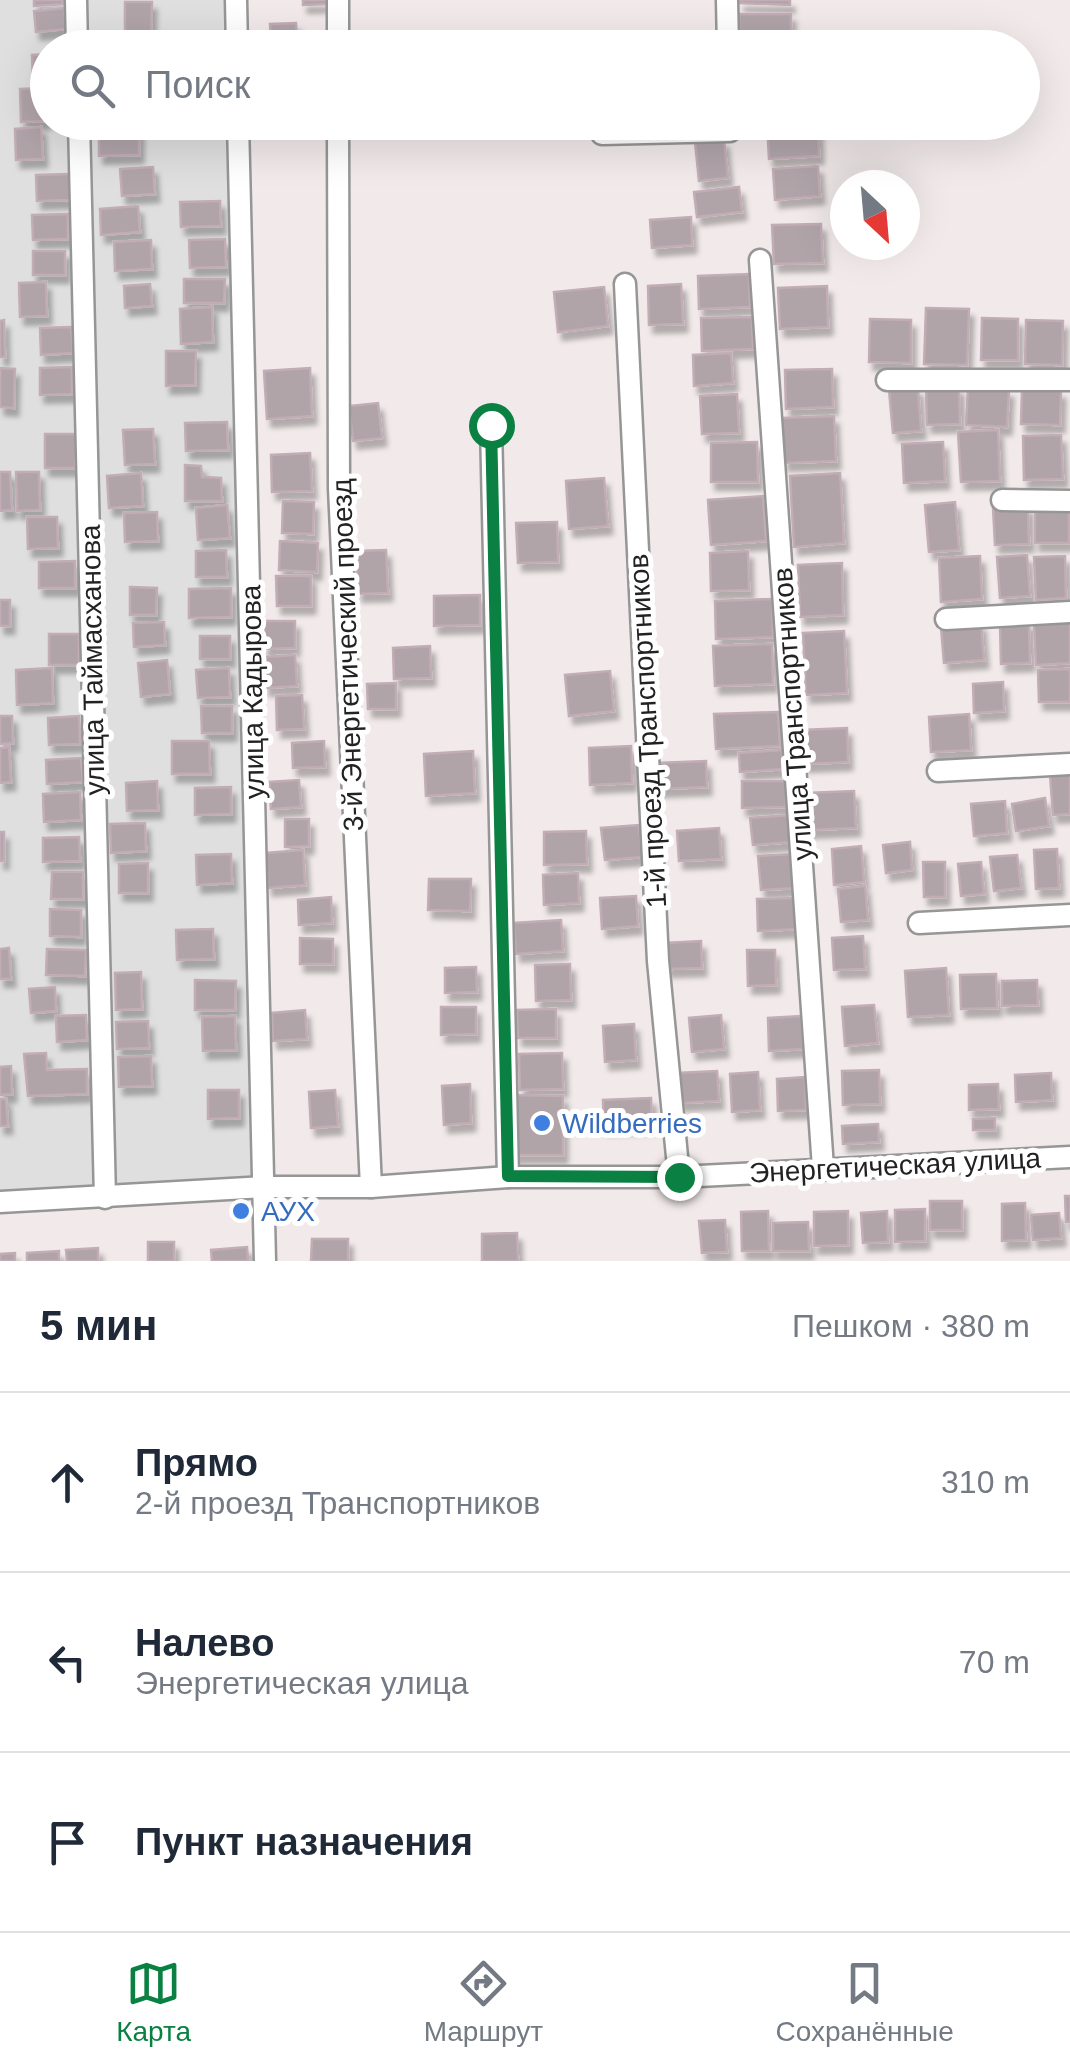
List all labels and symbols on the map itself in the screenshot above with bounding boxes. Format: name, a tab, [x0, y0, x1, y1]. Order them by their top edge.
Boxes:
north arrow	[830, 170, 920, 260]
route start	[469, 403, 515, 449]
street label: 3-й Энергетический проезд	[326, 478, 369, 832]
street label: улица Таймасханова	[75, 524, 110, 796]
street label: 1-й проезд Транспортников	[623, 553, 672, 909]
street label: улица Транспортников	[767, 566, 818, 861]
street label: улица Кадырова	[235, 584, 270, 799]
place label: Wildberries	[562, 1108, 702, 1139]
marker: Wildberries	[531, 1112, 553, 1134]
street label: Энергетическая улица	[748, 1142, 1042, 1189]
route end	[657, 1155, 703, 1201]
place label: АУХ	[261, 1196, 315, 1227]
marker: АУХ	[230, 1200, 252, 1222]

